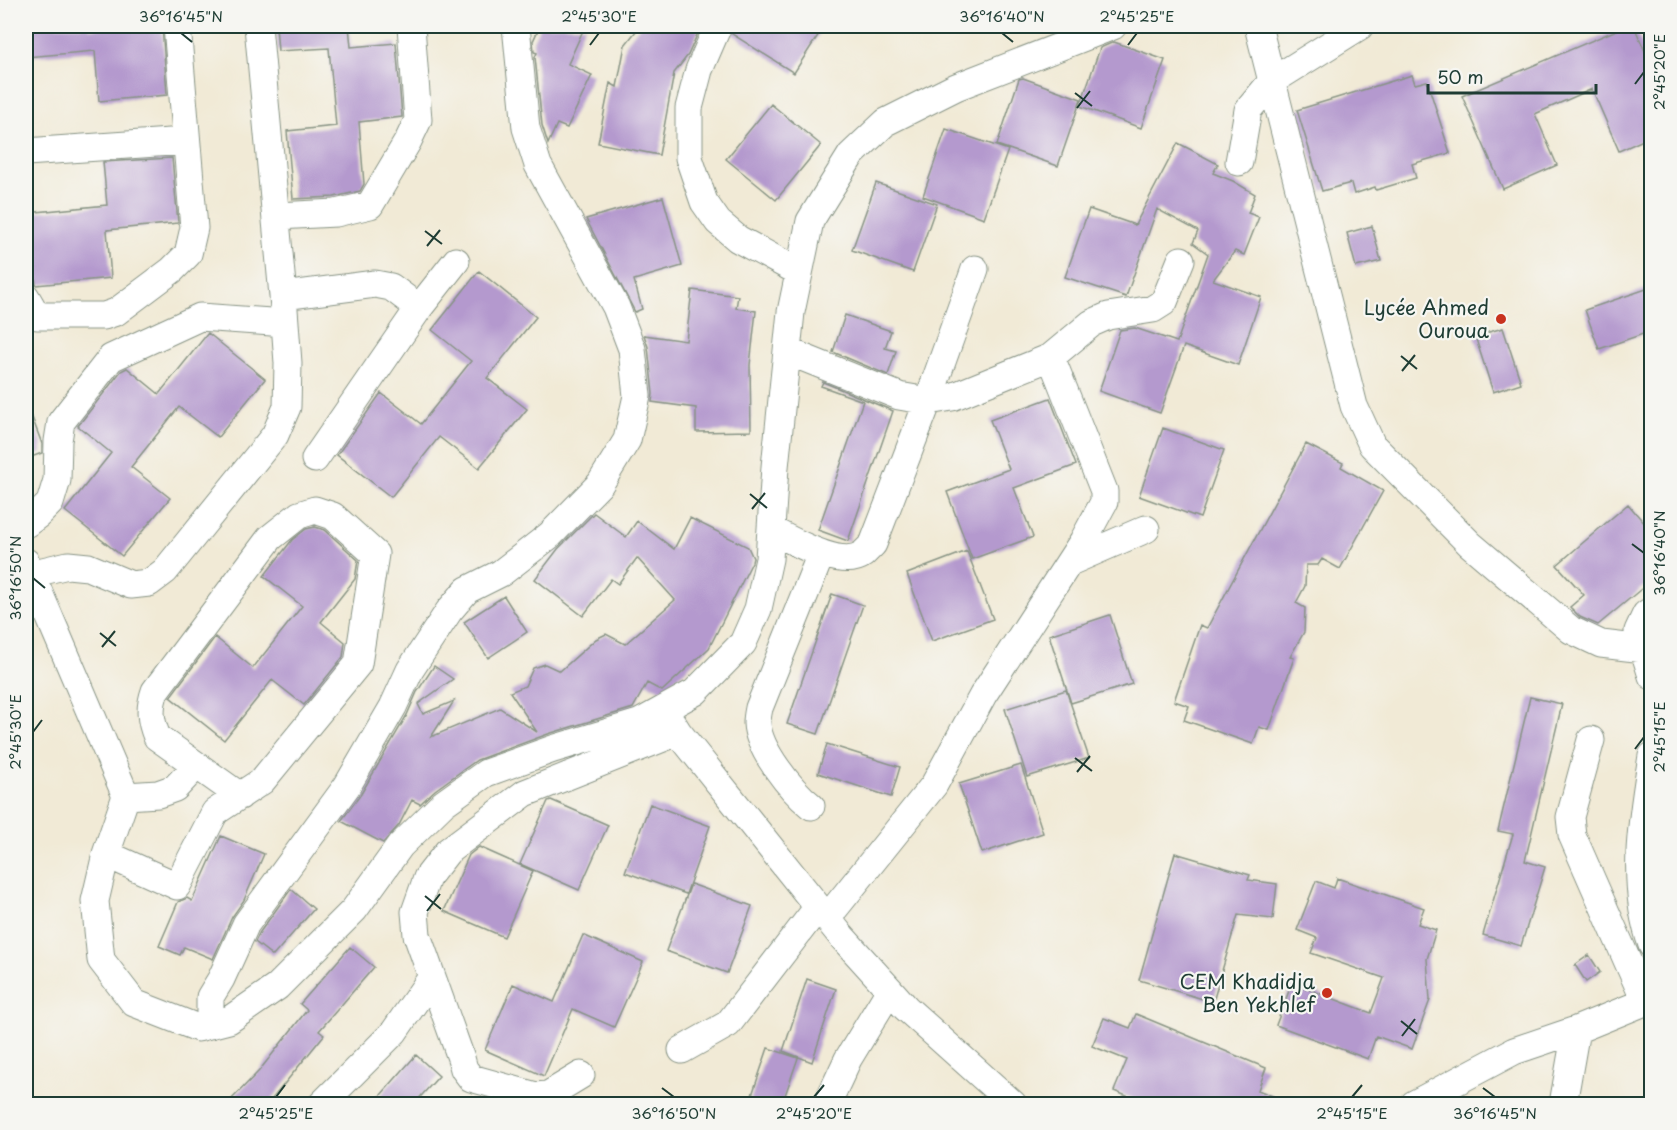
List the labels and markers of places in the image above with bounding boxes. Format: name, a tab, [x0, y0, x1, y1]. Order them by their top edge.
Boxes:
place label: Lycée Ahmed Ouroua	[1364, 292, 1490, 345]
marker: Lycée Ahmed Ouroua	[1494, 312, 1508, 326]
place label: CEM Khadidja Ben Yekhlef	[1180, 966, 1317, 1019]
marker: CEM Khadidja Ben Yekhlef	[1320, 986, 1334, 1000]

